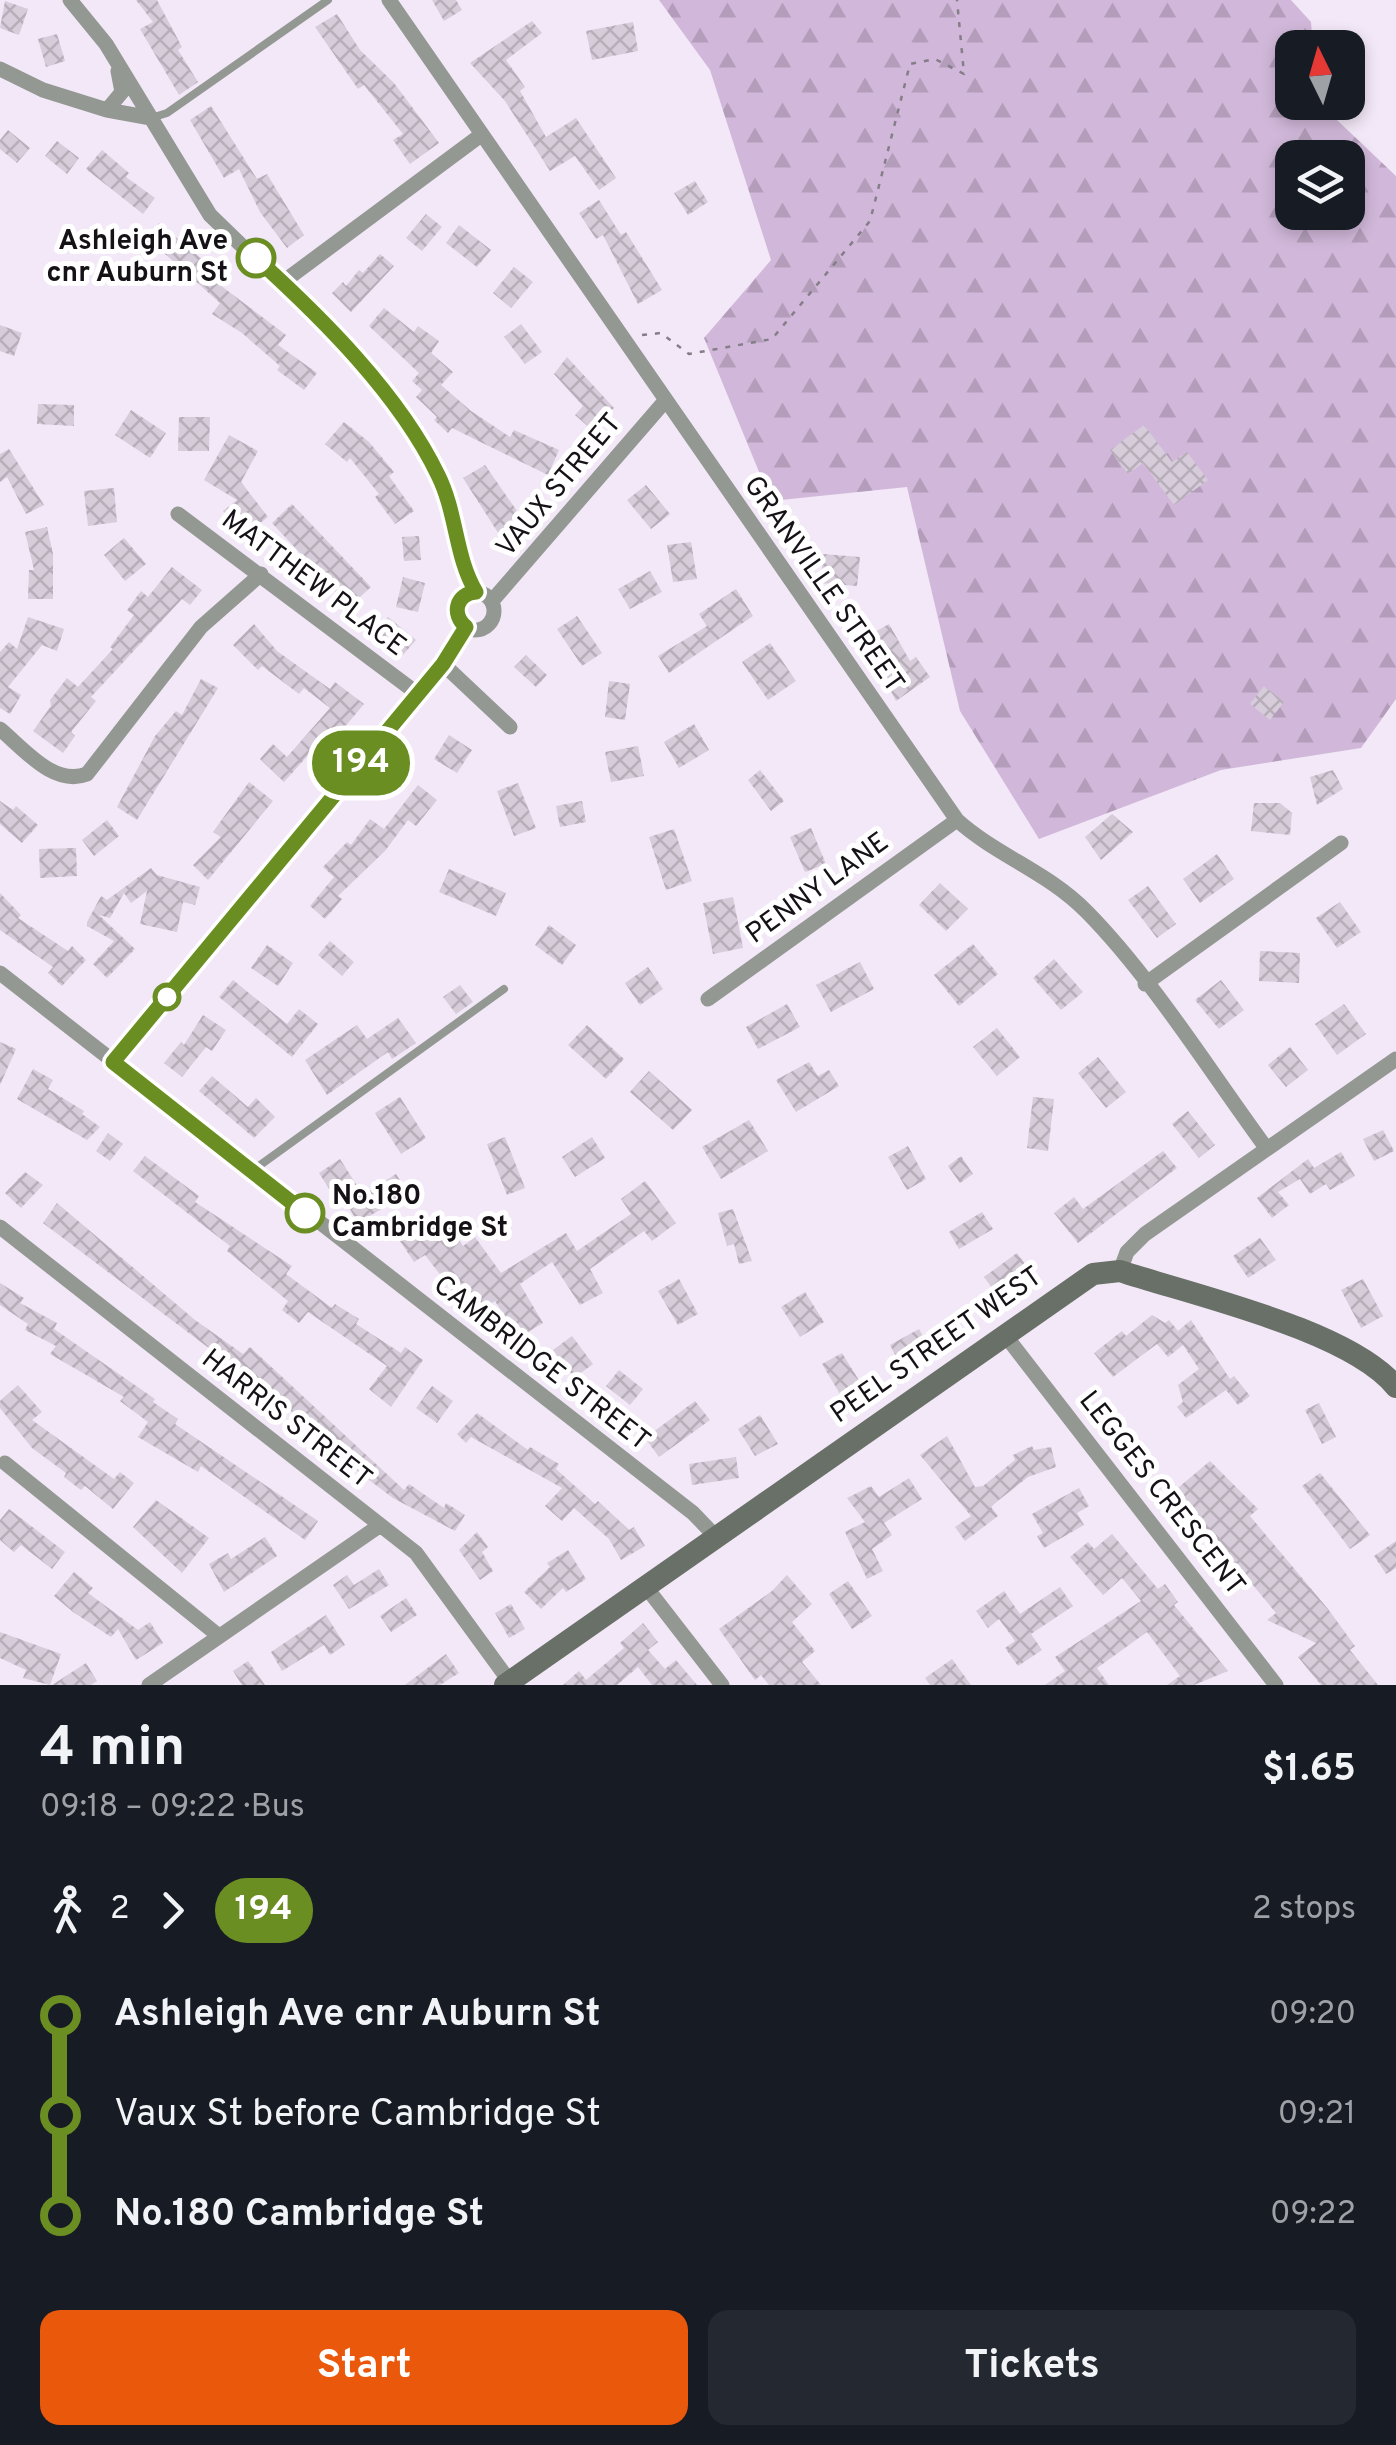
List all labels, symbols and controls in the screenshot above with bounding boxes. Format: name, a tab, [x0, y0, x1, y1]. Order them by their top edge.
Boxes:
north arrow	[1275, 30, 1365, 120]
map controls	[1275, 30, 1365, 230]
button: layers	[1275, 140, 1365, 230]
place label: Ashleigh Ave cnr Auburn St	[46, 224, 228, 292]
marker: Ashleigh Ave cnr Auburn St	[237, 239, 275, 277]
street label: VAUX STREET	[489, 407, 631, 565]
street label: GRANVILLE STREET	[735, 469, 911, 701]
street label: MATTHEW PLACE	[213, 503, 413, 665]
line badge: 194	[304, 730, 418, 796]
text: 194	[332, 741, 390, 785]
street label: PENNY LANE	[740, 825, 896, 953]
unlabelled marker	[154, 984, 180, 1010]
place label: No.180 Cambridge St	[332, 1179, 508, 1247]
marker: No.180 Cambridge St	[286, 1194, 324, 1232]
street label: PEEL STREET WEST	[824, 1259, 1050, 1433]
street label: CAMBRIDGE STREET	[425, 1268, 657, 1460]
street label: HARRIS STREET	[193, 1342, 379, 1498]
street label: LEGGES CRESCENT	[1070, 1384, 1252, 1604]
text: 4 min	[40, 1715, 185, 1785]
text: $1.65	[1262, 1746, 1356, 1795]
text: 09:18 – 09:22 · Bus	[40, 1788, 305, 1828]
icon: walk	[40, 1883, 95, 1938]
icon: forward	[145, 1883, 200, 1938]
text: 194	[235, 1888, 293, 1932]
text: 2	[110, 1890, 130, 1930]
text: 2 stops	[1252, 1890, 1356, 1930]
text: Ashleigh Ave cnr Auburn St	[114, 1991, 600, 2040]
text: 09:20	[1269, 1995, 1356, 2035]
text: Vaux St before Cambridge St	[114, 2091, 601, 2140]
text: 09:21	[1278, 2095, 1356, 2135]
text: No.180 Cambridge St	[114, 2191, 484, 2240]
text: 09:22	[1270, 2195, 1356, 2235]
button: Start	[40, 2310, 688, 2425]
button: Tickets	[708, 2310, 1356, 2425]

